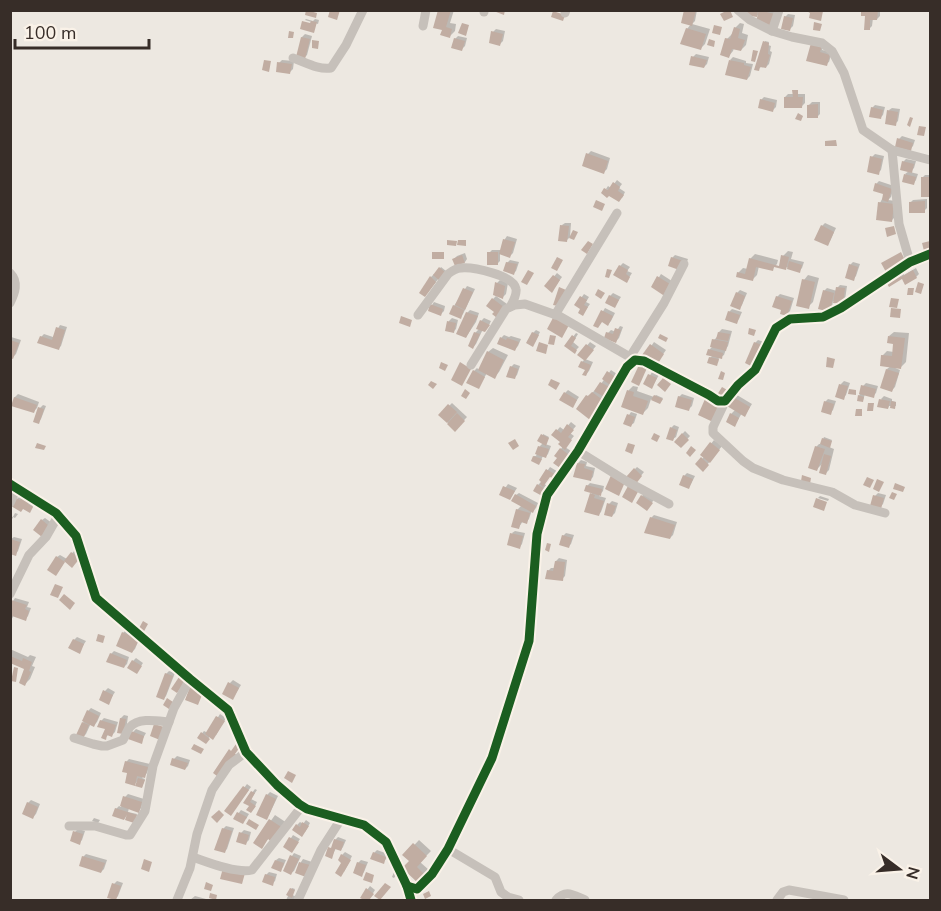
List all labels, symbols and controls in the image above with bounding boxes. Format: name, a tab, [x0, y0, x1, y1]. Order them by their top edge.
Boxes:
scale bar	[15, 12, 148, 50]
text: 100 m	[24, 21, 76, 45]
north arrow	[869, 839, 929, 899]
text: N	[900, 864, 925, 882]

